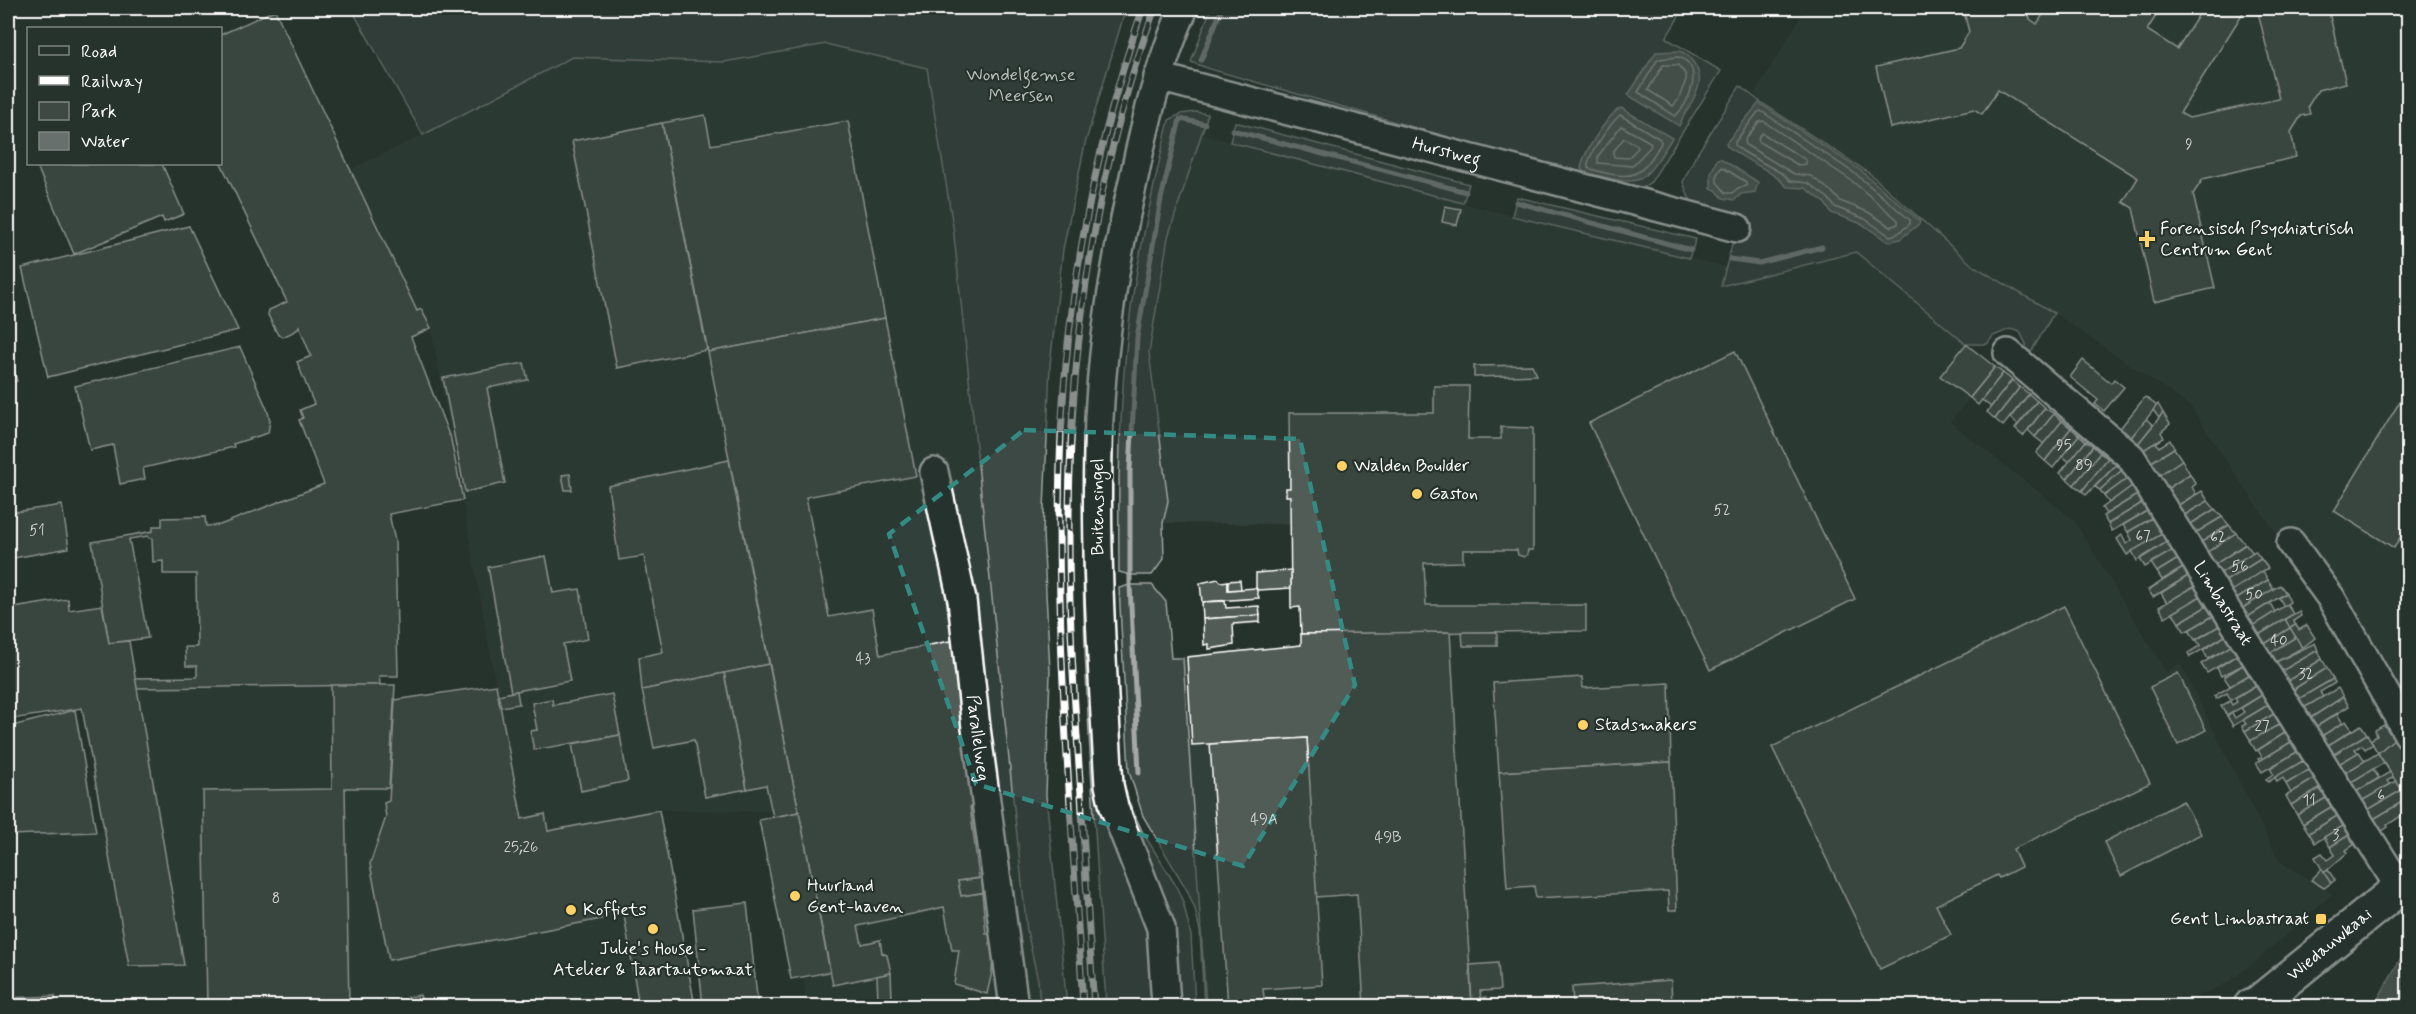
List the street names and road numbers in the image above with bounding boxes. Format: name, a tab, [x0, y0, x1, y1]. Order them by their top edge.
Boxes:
street label: Hurstweg	[1409, 132, 1483, 175]
street label: Buitensingel	[1086, 458, 1111, 556]
street label: Limbastraat	[2187, 557, 2258, 651]
street label: Parallelweg	[960, 694, 995, 783]
street label: Wiedauwkaai	[2282, 903, 2377, 987]

